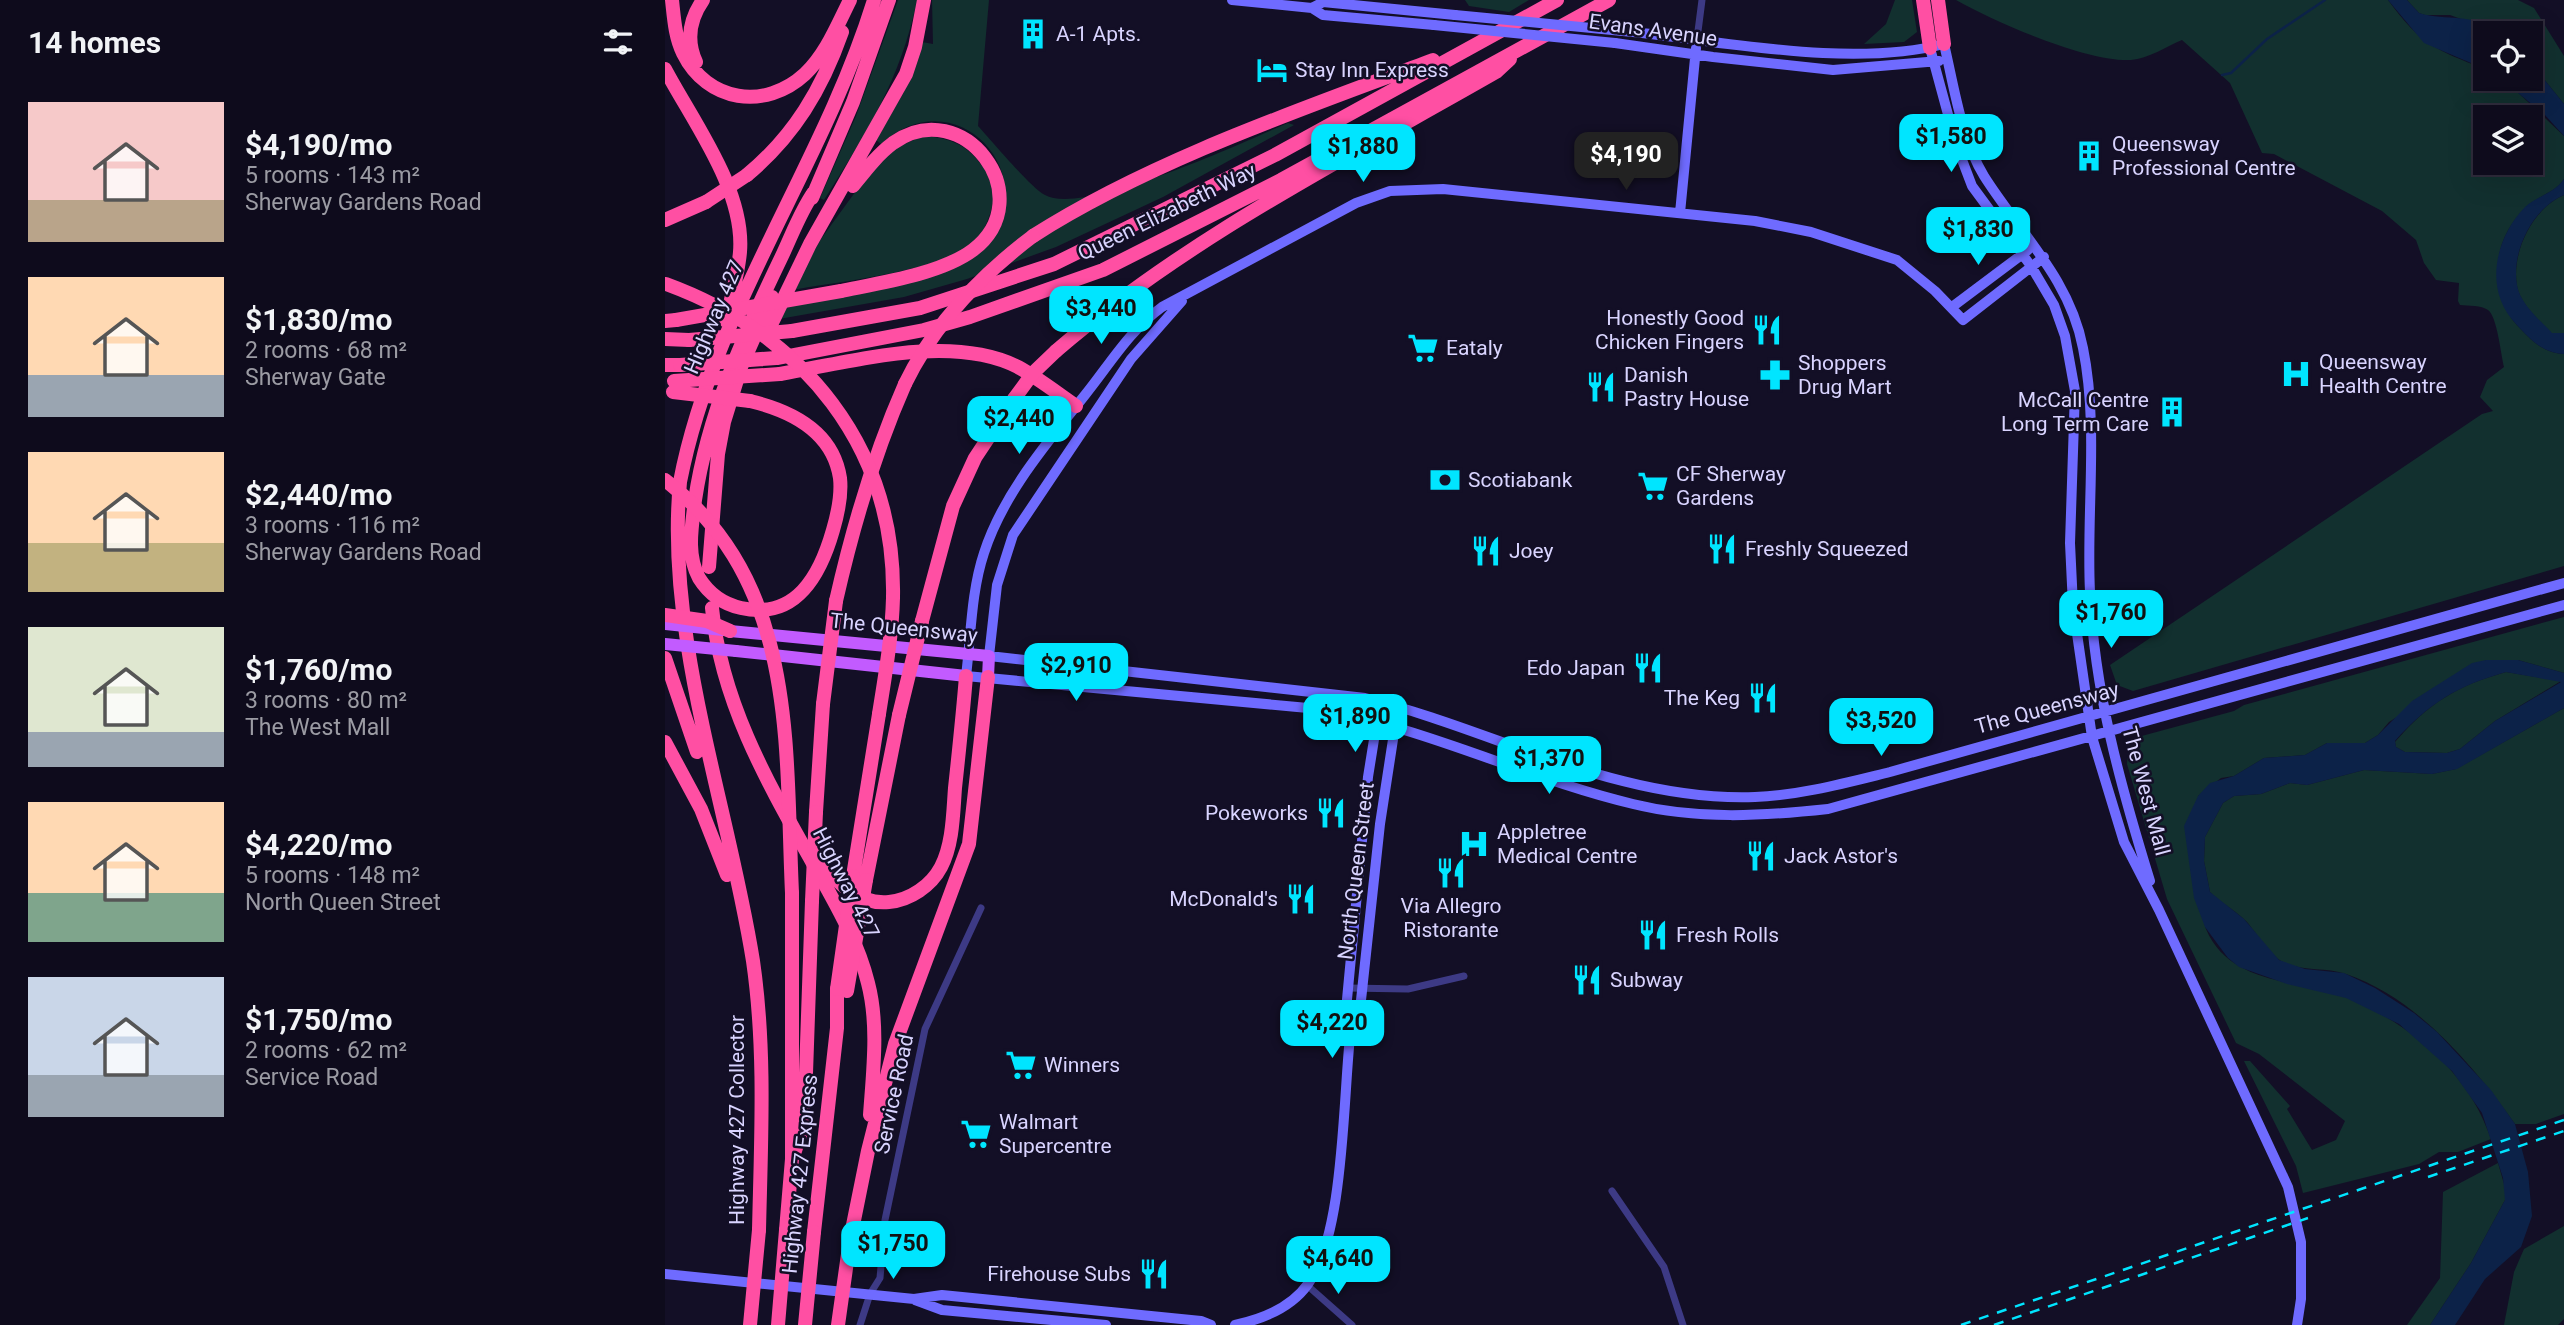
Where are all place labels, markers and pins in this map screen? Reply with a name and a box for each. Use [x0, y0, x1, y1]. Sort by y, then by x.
building icon: A-1 Apts. [1016, 17, 1050, 51]
place label: A-1 Apts. [1056, 22, 1141, 46]
hotel icon: Stay Inn Express [1255, 53, 1289, 87]
place label: Stay Inn Express [1295, 58, 1449, 82]
pin: $1,580 [1894, 114, 2008, 174]
pin: $1,880 [1306, 124, 1420, 184]
pin: $4,190 [1569, 132, 1683, 192]
place label: Queensway Professional Centre [2112, 132, 2296, 180]
building icon: Queensway Professional Centre [2072, 139, 2106, 173]
pin: $1,830 [1921, 208, 2035, 267]
pin: $3,440 [1044, 286, 1158, 346]
place label: Honestly Good Chicken Fingers [1595, 306, 1744, 354]
restaurant icon: Honestly Good Chicken Fingers [1750, 313, 1784, 347]
supermarket icon: Eataly [1406, 331, 1440, 365]
place label: Eataly [1446, 336, 1503, 360]
place label: Queensway Health Centre [2319, 350, 2447, 398]
place label: Shoppers Drug Mart [1798, 351, 1892, 399]
hospital icon: Queensway Health Centre [2279, 357, 2313, 391]
pharmacy icon: Shoppers Drug Mart [1758, 358, 1792, 392]
place label: Danish Pastry House [1624, 363, 1749, 411]
restaurant icon: Danish Pastry House [1584, 370, 1618, 404]
place label: McCall Centre Long Term Care [2001, 388, 2149, 436]
building icon: McCall Centre Long Term Care [2155, 395, 2189, 429]
pin: $2,440 [962, 396, 1076, 456]
place label: CF Sherway Gardens [1676, 462, 1786, 510]
bank icon: Scotiabank [1428, 463, 1462, 497]
place label: Scotiabank [1468, 468, 1573, 492]
supermarket icon: CF Sherway Gardens [1636, 469, 1670, 503]
restaurant icon: Freshly Squeezed [1705, 532, 1739, 566]
restaurant icon: Joey [1469, 534, 1503, 568]
place label: Freshly Squeezed [1745, 537, 1909, 561]
place label: Joey [1509, 539, 1554, 563]
pin: $1,760 [2054, 590, 2168, 650]
pin: $2,910 [1019, 644, 1133, 703]
restaurant icon: Edo Japan [1631, 651, 1665, 685]
place label: Edo Japan [1526, 656, 1625, 680]
restaurant icon: The Keg [1746, 681, 1780, 715]
place label: The Keg [1664, 686, 1740, 710]
pin: $1,890 [1298, 694, 1412, 754]
pin: $3,520 [1824, 698, 1938, 758]
pin: $1,370 [1492, 736, 1606, 796]
restaurant icon: Pokeworks [1314, 796, 1348, 830]
place label: Pokeworks [1205, 801, 1308, 825]
place label: Appletree Medical Centre [1497, 820, 1637, 868]
hospital icon: Appletree Medical Centre [1457, 827, 1491, 861]
restaurant icon: Jack Astor's [1744, 839, 1778, 873]
place label: Jack Astor's [1784, 844, 1898, 868]
restaurant icon: Via Allegro Ristorante [1434, 856, 1468, 890]
restaurant icon: McDonald's [1284, 882, 1318, 916]
place label: McDonald's [1169, 887, 1278, 911]
place label: Via Allegro Ristorante [1401, 894, 1501, 942]
restaurant icon: Fresh Rolls [1636, 918, 1670, 952]
place label: Fresh Rolls [1676, 923, 1779, 947]
restaurant icon: Subway [1570, 963, 1604, 997]
place label: Subway [1610, 968, 1683, 992]
pin: $4,220 [1275, 1000, 1389, 1060]
supermarket icon: Winners [1004, 1048, 1038, 1082]
place label: Winners [1044, 1053, 1120, 1077]
place label: Walmart Supercentre [999, 1110, 1112, 1158]
supermarket icon: Walmart Supercentre [959, 1117, 993, 1151]
pin: $1,750 [836, 1222, 950, 1281]
pin: $4,640 [1281, 1236, 1395, 1296]
restaurant icon: Firehouse Subs [1137, 1257, 1171, 1291]
place label: Firehouse Subs [987, 1262, 1131, 1286]

